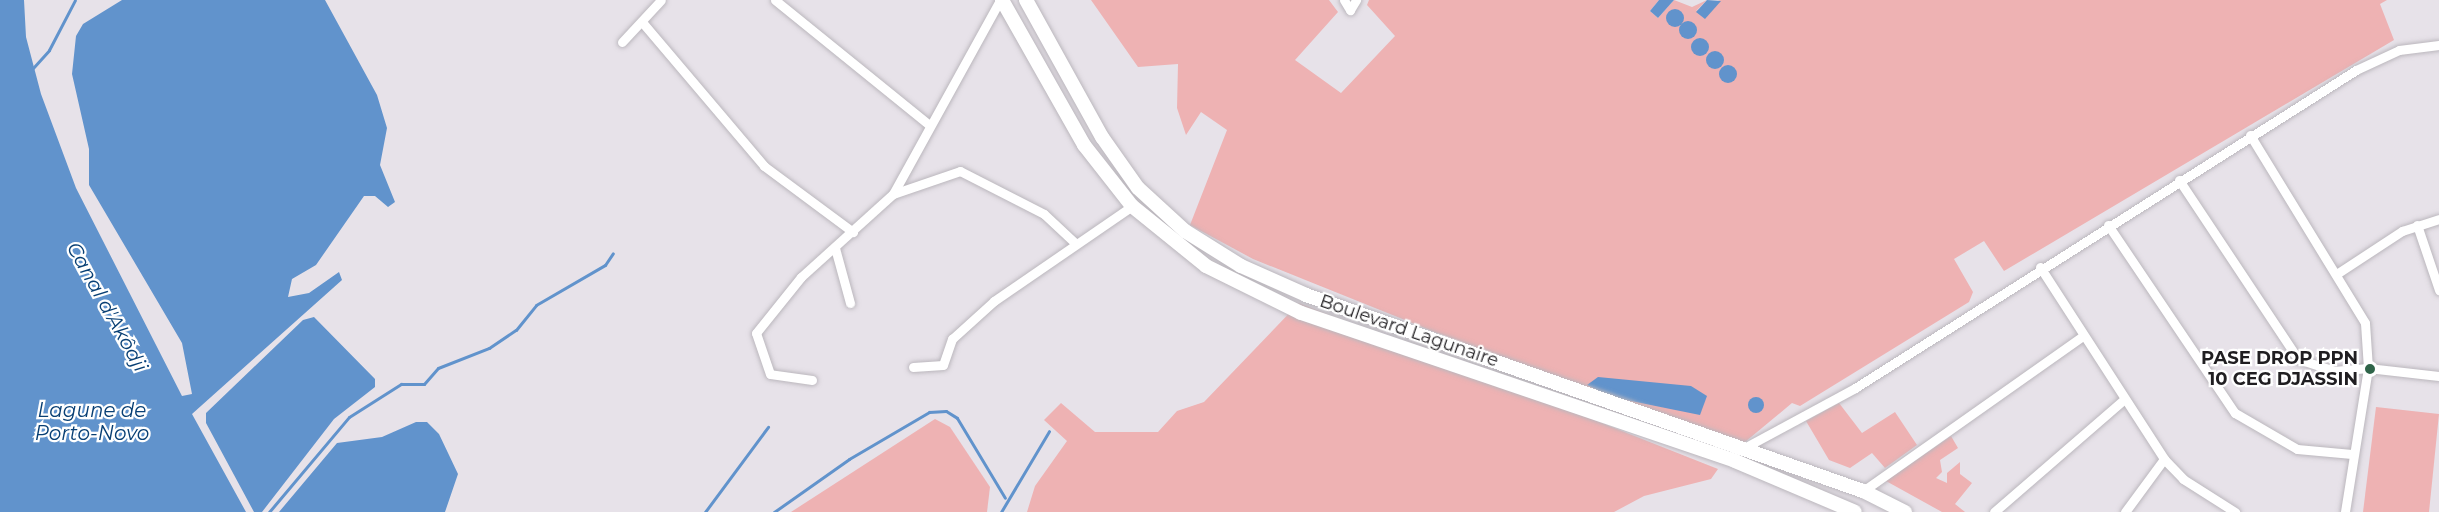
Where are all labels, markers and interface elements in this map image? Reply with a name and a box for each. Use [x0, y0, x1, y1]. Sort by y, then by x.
water label: Canal d'Akôdji [61, 238, 153, 376]
street label: Boulevard Lagunaire [1317, 290, 1501, 372]
place label: PASE DROP PPN 10 CEG DJASSIN [2201, 348, 2358, 391]
marker: PASE DROP PPN 10 CEG DJASSIN [2363, 362, 2377, 376]
water label: Lagune de Porto-Novo [35, 398, 149, 445]

